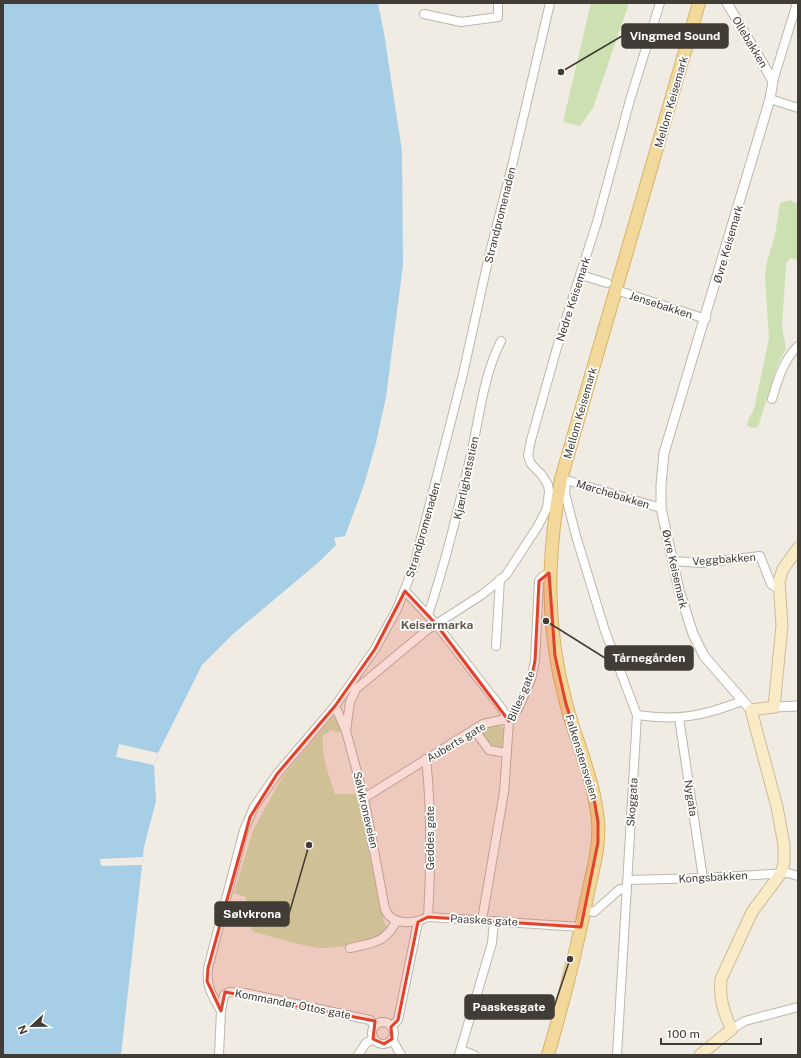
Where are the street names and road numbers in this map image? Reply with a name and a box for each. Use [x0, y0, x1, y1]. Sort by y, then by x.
street label: Ollebakken [730, 14, 770, 70]
street label: Mellom Keisemark [652, 55, 690, 149]
street label: Strandpromenaden [482, 166, 518, 264]
street label: Øvre Keisemark [711, 203, 745, 285]
street label: Nedre Keisemark [554, 255, 592, 343]
street label: Jensebakken [628, 289, 694, 321]
street label: Mellom Keisemark [561, 366, 599, 460]
street label: Kjærlighetsstien [451, 435, 481, 521]
street label: Mørchebakken [575, 477, 651, 511]
street label: Strandpromenaden [404, 481, 442, 579]
street label: Øvre Keisemark [660, 528, 690, 610]
street label: Veggbakken [692, 551, 756, 567]
street label: Billes gate [505, 669, 537, 723]
street label: Falkenstensveien [563, 713, 601, 801]
street label: Auberts gate [424, 720, 488, 764]
street label: Sølvkroneveien [351, 770, 381, 850]
street label: Skoggata [624, 777, 640, 827]
street label: Nygata [682, 779, 700, 817]
street label: Geddes gate [424, 806, 436, 870]
street label: Kongsbakken [678, 869, 748, 885]
street label: Paaskes gate [450, 912, 518, 928]
street label: Kommandør Ottos gate [234, 987, 352, 1021]

